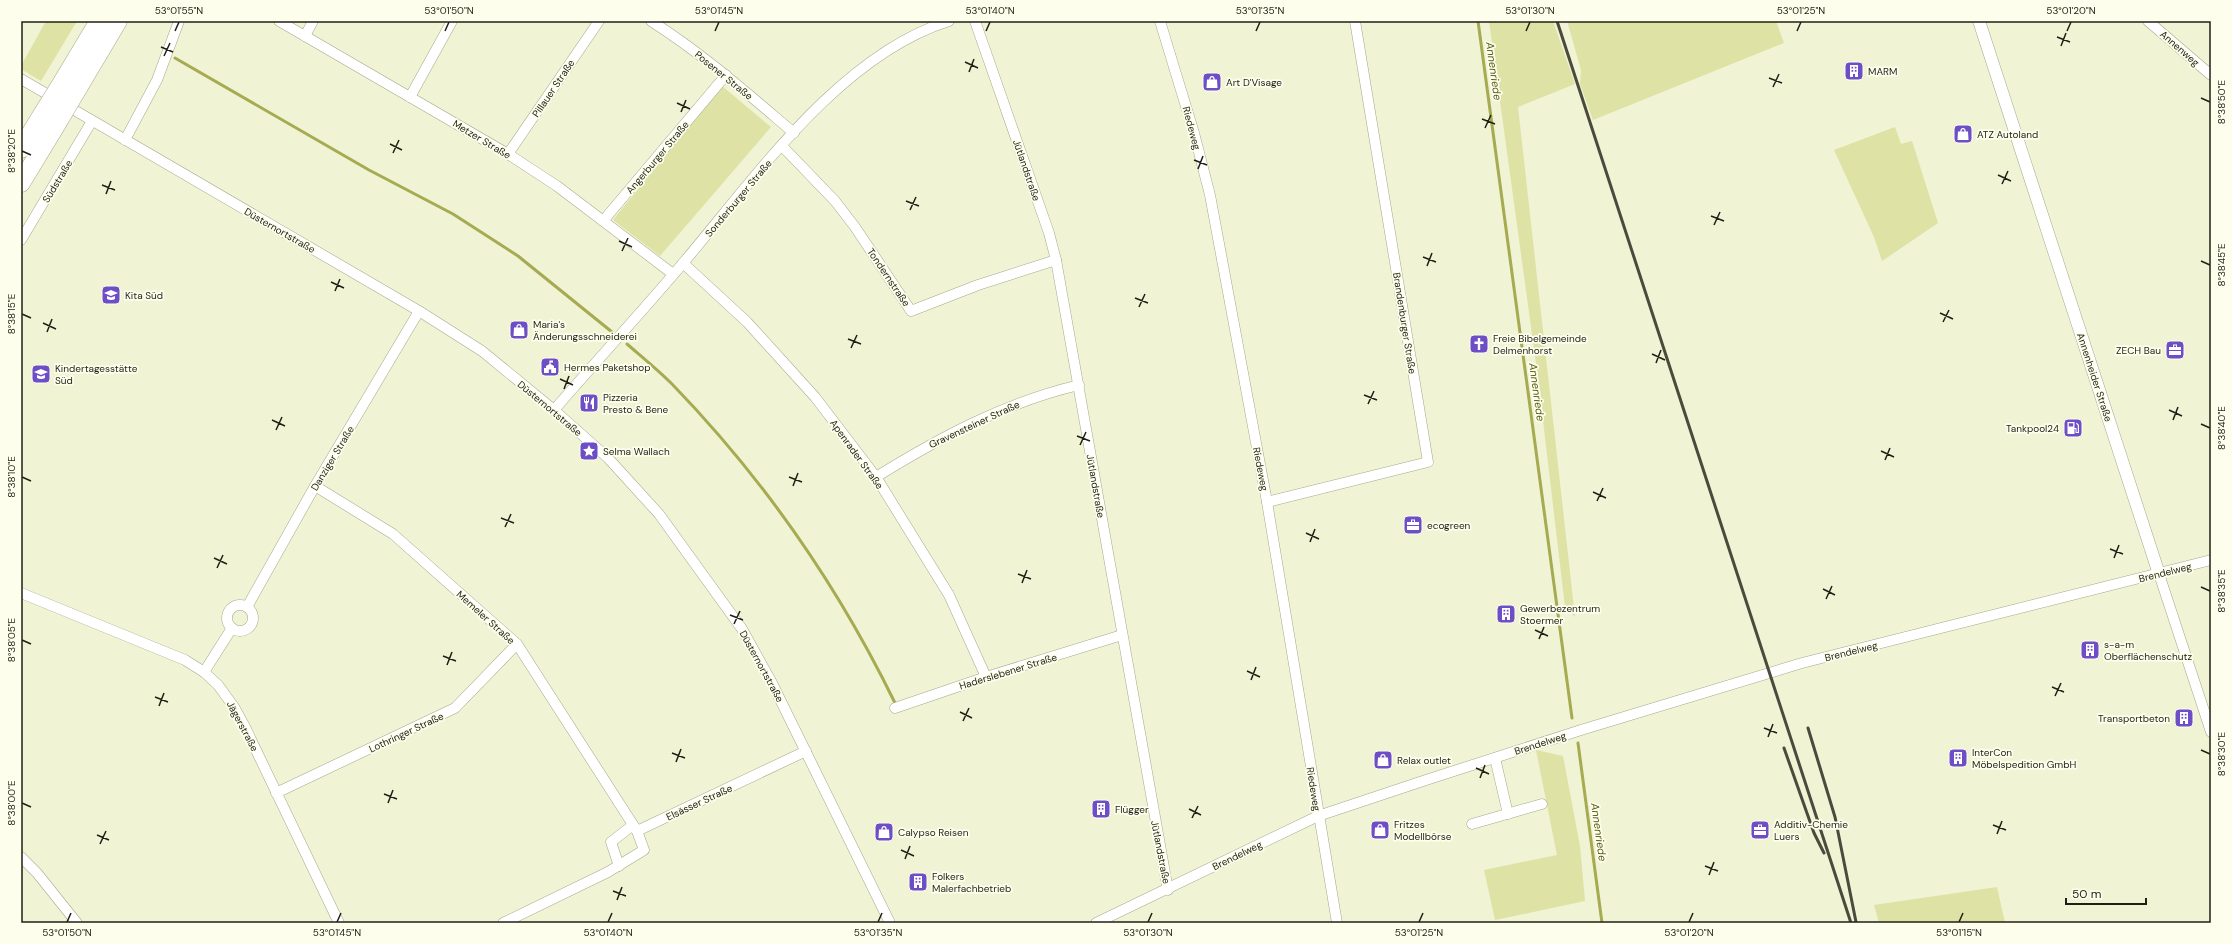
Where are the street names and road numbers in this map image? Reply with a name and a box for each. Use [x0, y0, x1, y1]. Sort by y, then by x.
street label: Annenweg [2157, 28, 2202, 69]
street label: Posener Straße [692, 48, 756, 103]
street label: Pillauer Straße [529, 57, 578, 120]
street label: Riedeweg [1179, 105, 1204, 152]
street label: Metzer Straße [450, 117, 513, 162]
street label: Angerburger Straße [623, 118, 692, 196]
street label: Jütlandstraße [1010, 138, 1043, 203]
street label: Südstraße [40, 157, 75, 205]
street label: Sonderburger Straße [702, 157, 775, 240]
street label: Düsternortstraße [242, 205, 318, 256]
street label: Tondernstraße [864, 246, 913, 309]
street label: Brandenburger Straße [1390, 271, 1419, 375]
street label: Annenheider Straße [2074, 331, 2115, 424]
street label: Düsternortstraße [515, 378, 585, 439]
street label: Gravensteiner Straße [927, 398, 1022, 451]
street label: Apenrader Straße [827, 417, 886, 492]
street label: Danziger Straße [308, 423, 357, 493]
street label: Riedeweg [1250, 446, 1271, 493]
street label: Jütlandstraße [1084, 453, 1108, 519]
street label: Brendelweg [2137, 560, 2193, 585]
street label: Memeler Straße [454, 588, 518, 647]
street label: Düsternortstraße [737, 628, 787, 705]
street label: Brendelweg [1823, 639, 1879, 664]
street label: Haderslebener Straße [958, 650, 1059, 693]
street label: Jägerstraße [224, 699, 261, 754]
street label: Lothringer Straße [367, 709, 446, 755]
street label: Brendelweg [1513, 729, 1568, 758]
street label: Riedeweg [1304, 766, 1323, 812]
street label: Elsässer Straße [664, 781, 735, 823]
street label: Jütlandstraße [1148, 819, 1173, 885]
street label: Brendelweg [1210, 838, 1265, 873]

